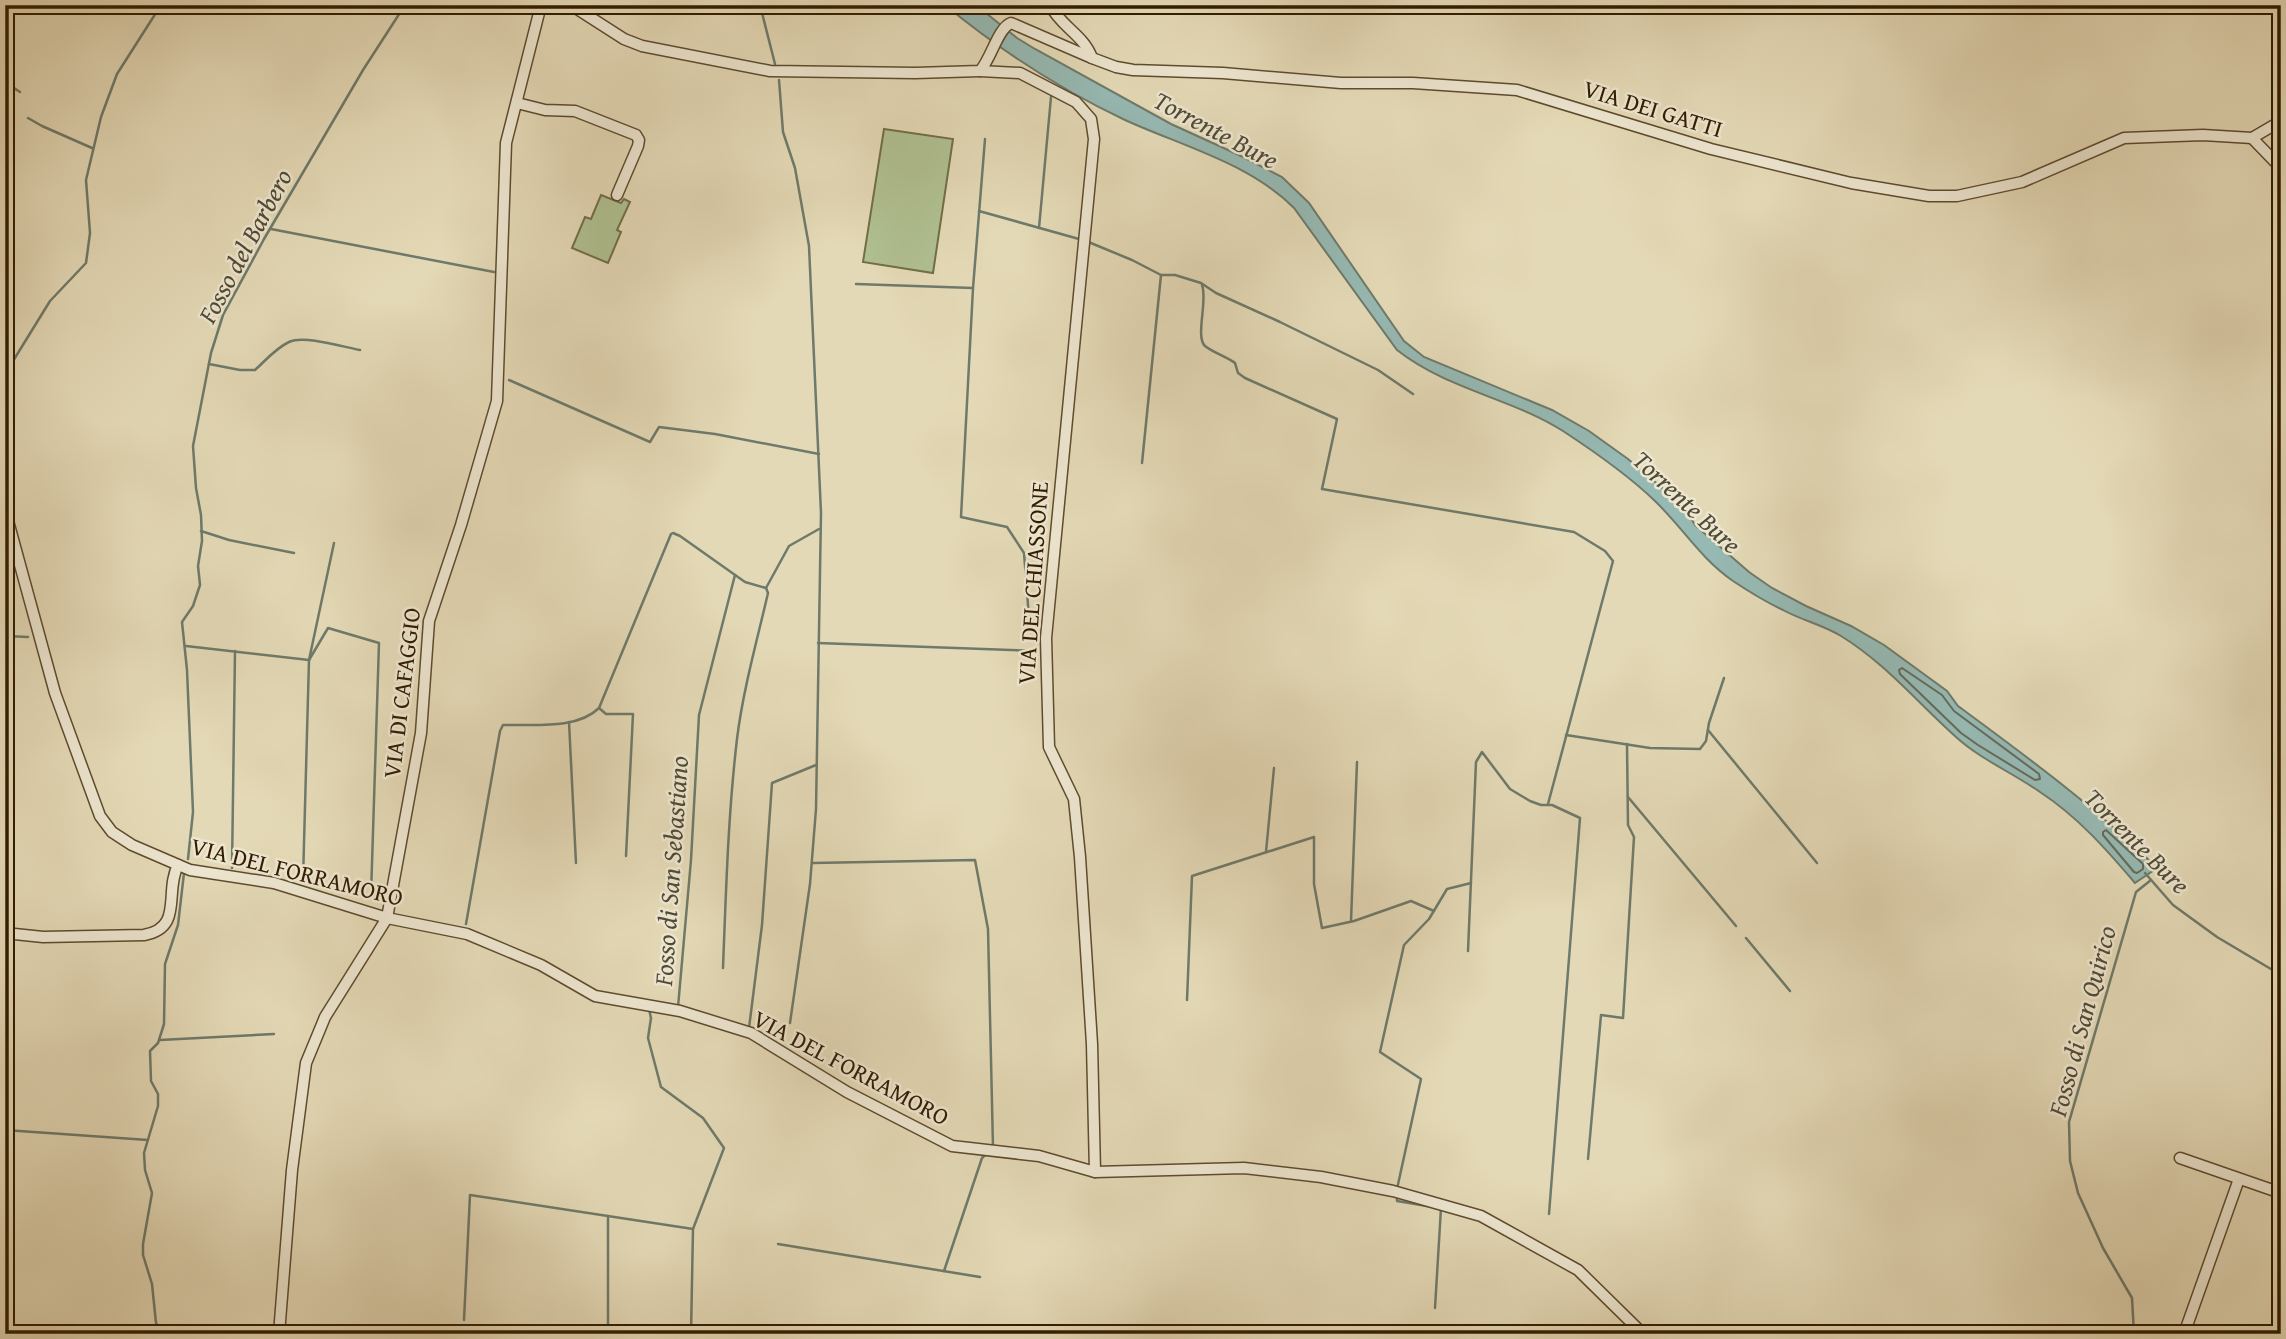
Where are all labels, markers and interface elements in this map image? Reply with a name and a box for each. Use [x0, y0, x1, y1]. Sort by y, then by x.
street label: VIA DEI GATTI [1579, 71, 1727, 146]
water label: Torrente Bure [1147, 80, 1286, 179]
water label: Fosso del Barbero [187, 162, 302, 331]
water label: Torrente Bure [1624, 441, 1750, 562]
street label: VIA DEL CHIASSONE [1008, 480, 1057, 686]
street label: VIA DI CAFAGGIO [374, 606, 429, 780]
water label: Fosso di San Sebastiano [643, 755, 698, 988]
water label: Torrente Bure [2075, 779, 2199, 903]
street label: VIA DEL FORRAMORO [187, 828, 407, 915]
water label: Fosso di San Quirico [2037, 921, 2126, 1121]
street label: VIA DEL FORRAMORO [747, 1001, 956, 1134]

